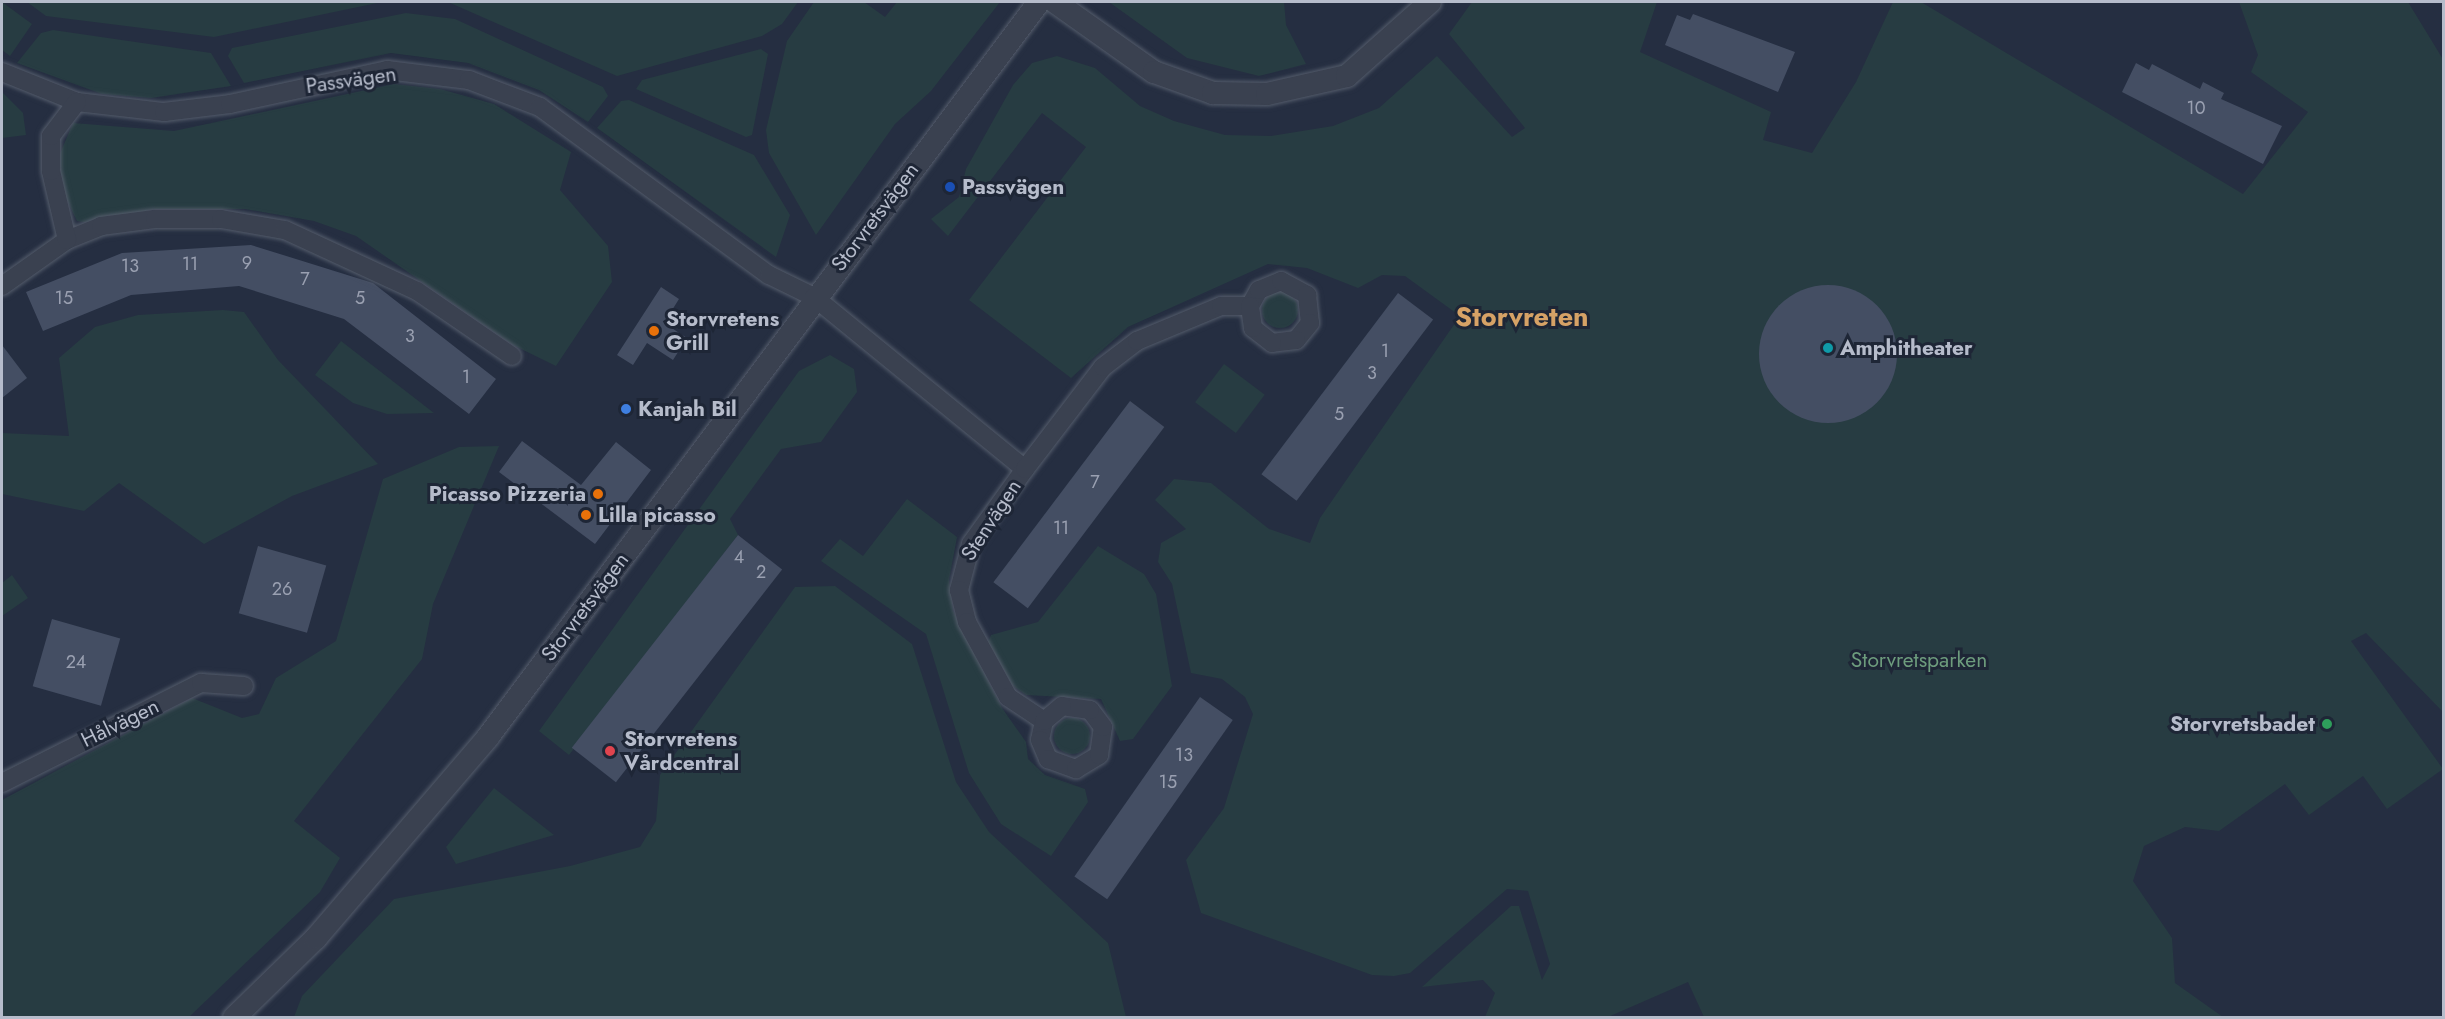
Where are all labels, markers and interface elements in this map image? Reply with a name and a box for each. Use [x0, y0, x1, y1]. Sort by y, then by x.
street label: Passvägen [304, 61, 398, 99]
house number: 10 [2187, 97, 2205, 119]
street label: Storvretsvägen [826, 158, 924, 276]
place label: Passvägen [962, 174, 1064, 200]
marker: Passvägen [943, 180, 957, 194]
house number: 9 [242, 252, 252, 274]
house number: 11 [182, 253, 198, 275]
house number: 13 [121, 255, 139, 277]
house number: 7 [300, 268, 310, 290]
house number: 15 [55, 287, 73, 309]
house number: 5 [355, 287, 365, 309]
district label: Storvreten [1455, 301, 1589, 333]
place label: Storvretens Grill [666, 306, 779, 356]
marker: Storvretens Grill [647, 324, 661, 338]
house number: 3 [405, 325, 415, 347]
place label: Amphitheater [1840, 335, 1973, 361]
house number: 1 [1381, 340, 1389, 362]
marker: Amphitheater [1821, 341, 1835, 355]
house number: 3 [1367, 362, 1377, 384]
house number: 1 [462, 366, 470, 388]
place label: Kanjah Bil [638, 396, 737, 422]
marker: Kanjah Bil [619, 402, 633, 416]
house number: 5 [1334, 403, 1344, 425]
house number: 7 [1090, 471, 1100, 493]
street label: Stenvägen [956, 475, 1026, 565]
place label: Picasso Pizzeria [429, 481, 586, 507]
marker: Picasso Pizzeria [591, 487, 605, 501]
place label: Lilla picasso [598, 502, 716, 528]
marker: Lilla picasso [579, 508, 593, 522]
house number: 11 [1053, 517, 1069, 539]
house number: 4 [734, 546, 744, 568]
street label: Storvretsvägen [536, 548, 634, 666]
house number: 2 [756, 561, 766, 583]
house number: 26 [272, 578, 292, 600]
park label: Storvretsparken [1851, 647, 1987, 673]
house number: 24 [66, 651, 86, 673]
street label: Hålvägen [77, 693, 163, 753]
place label: Storvretsbadet [2170, 711, 2315, 737]
marker: Storvretsbadet [2320, 717, 2334, 731]
place label: Storvretens Vårdcentral [624, 726, 739, 776]
marker: Storvretens Vårdcentral [601, 742, 619, 760]
house number: 13 [1175, 744, 1193, 766]
house number: 15 [1159, 771, 1177, 793]

